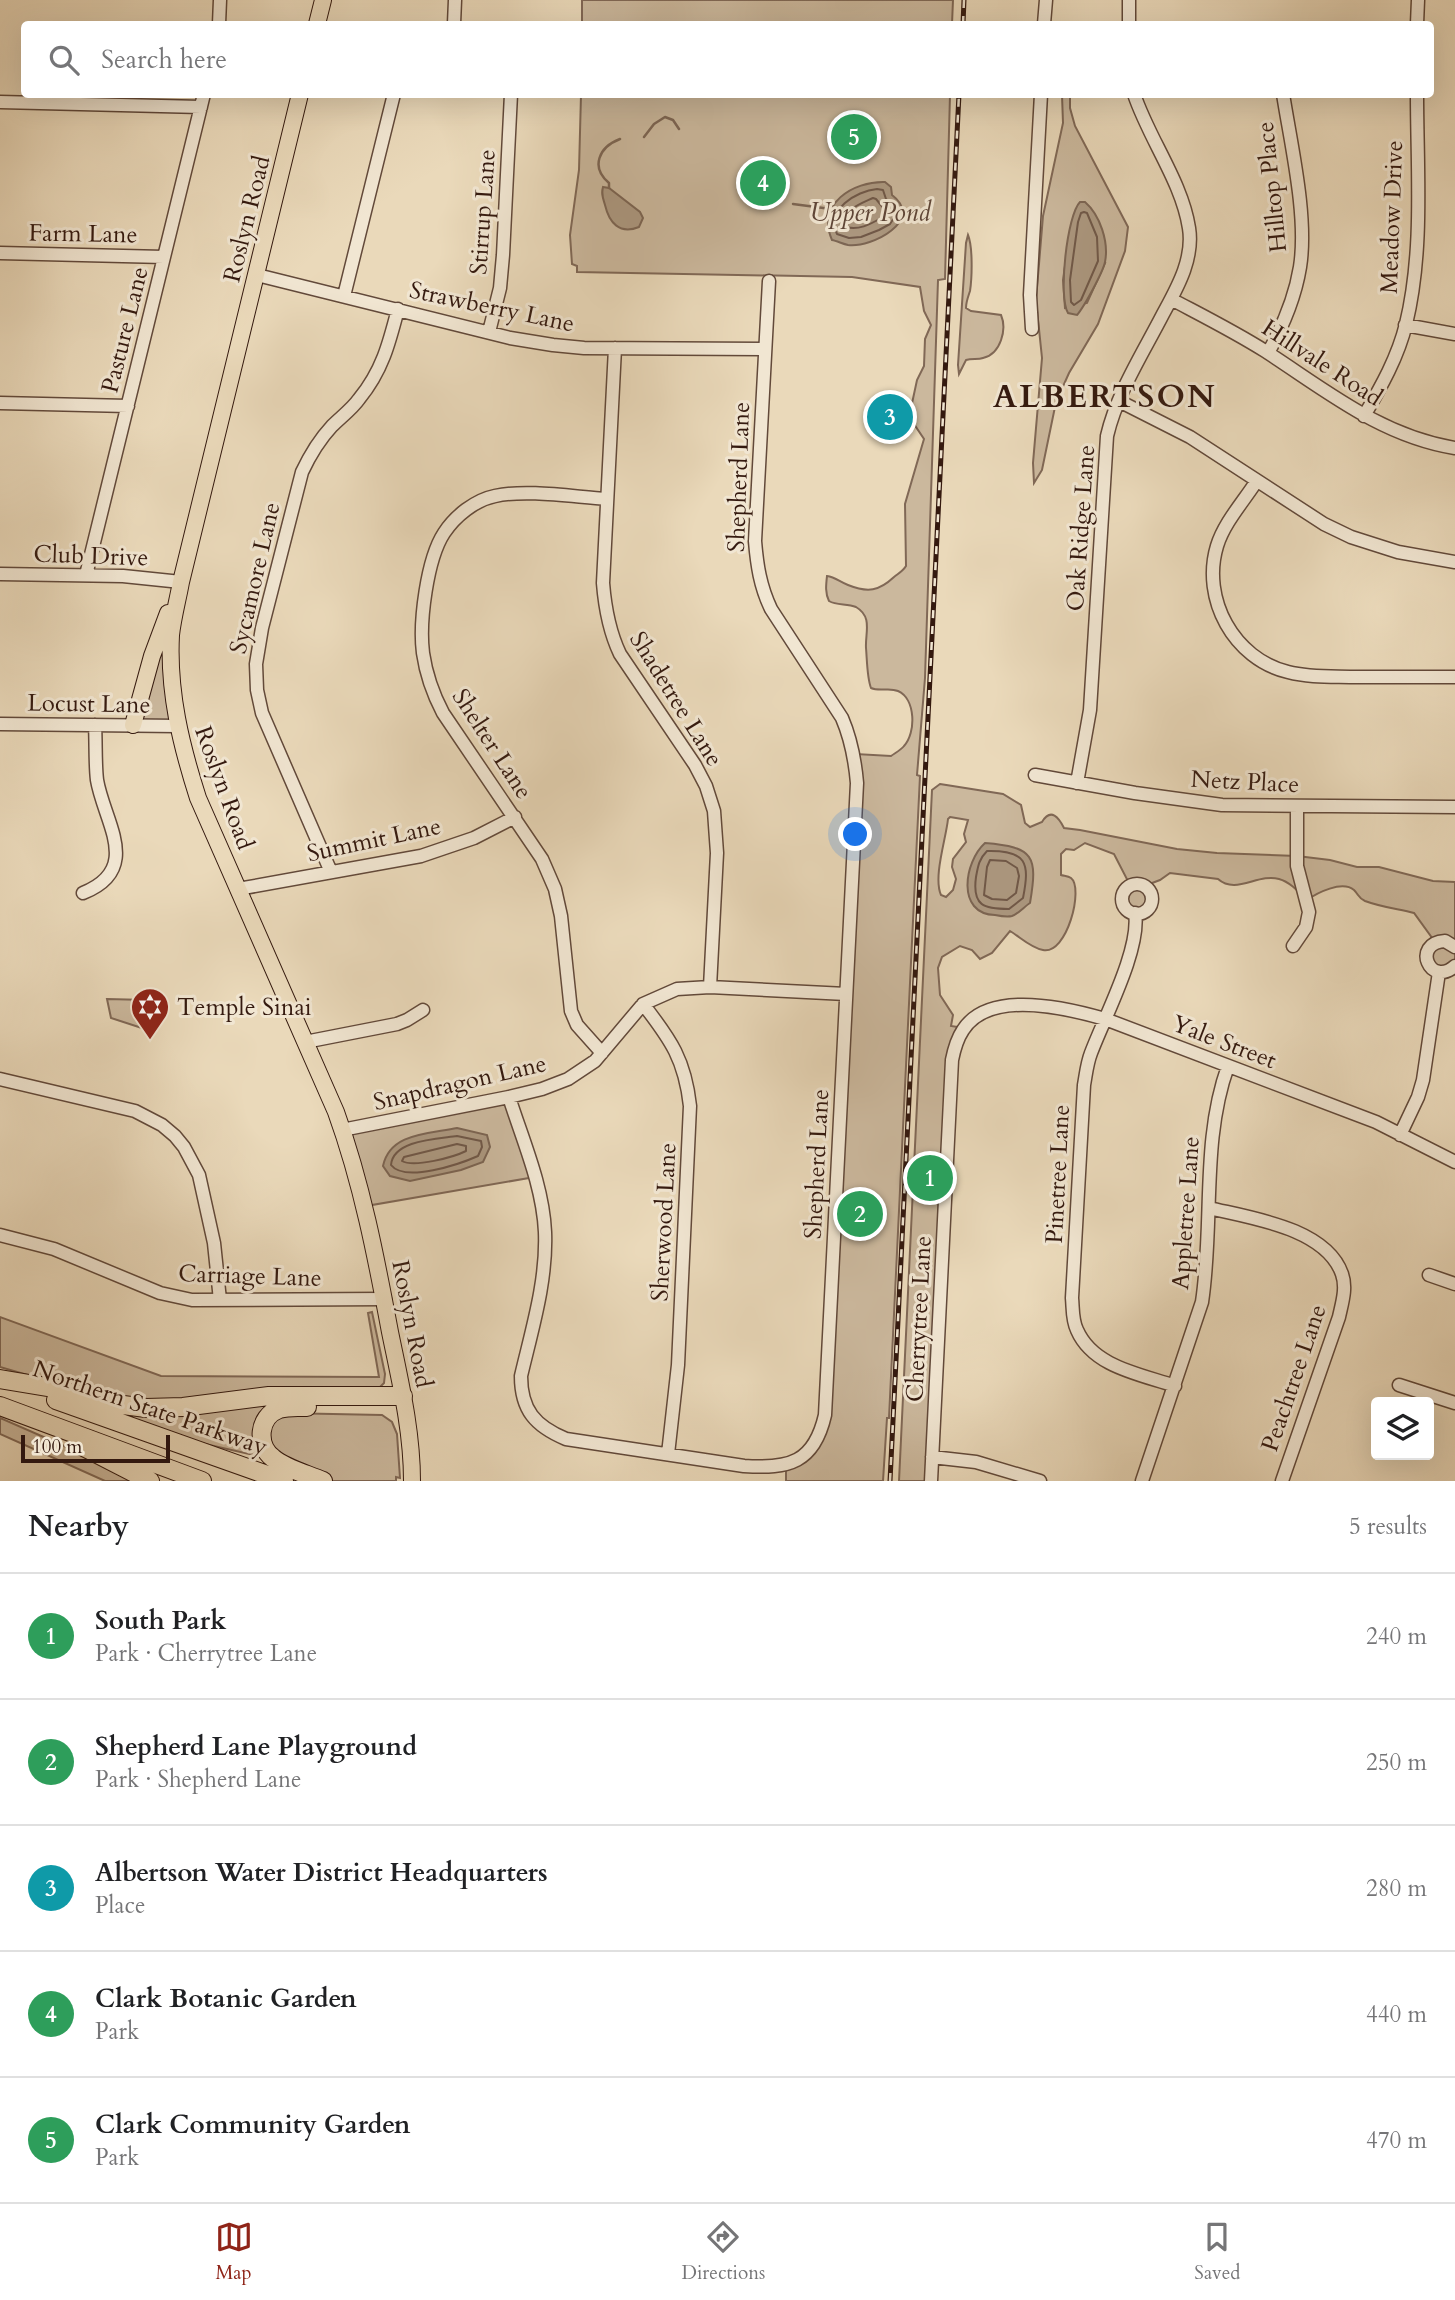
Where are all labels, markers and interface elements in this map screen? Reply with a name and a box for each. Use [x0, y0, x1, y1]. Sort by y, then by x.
search box [21, 21, 1434, 98]
icon: search [45, 41, 83, 79]
text: Search here [101, 42, 227, 77]
pin: 5 [831, 111, 877, 163]
street label: Hilltop Place [1249, 120, 1295, 254]
street label: Meadow Drive [1373, 140, 1411, 294]
street label: Stirrup Lane [462, 148, 504, 276]
street label: Roslyn Road [215, 152, 279, 286]
pin: 4 [740, 157, 786, 209]
water label: Upper Pond [809, 195, 932, 230]
street label: Farm Lane [28, 217, 138, 251]
street label: Pasture Lane [93, 263, 157, 397]
street label: Strawberry Lane [406, 273, 578, 341]
street label: Hillvale Road [1255, 312, 1389, 414]
district label: ALBERTSON [993, 375, 1217, 419]
pin: 3 [867, 391, 913, 443]
street label: Shepherd Lane [720, 401, 758, 553]
street label: Oak Ridge Lane [1059, 444, 1103, 612]
street label: Sycamore Lane [222, 499, 288, 657]
street label: Club Drive [33, 538, 149, 574]
street label: Shadetree Lane [621, 625, 731, 773]
street label: Shelter Lane [444, 682, 540, 806]
street label: Locust Lane [27, 686, 151, 722]
street label: Roslyn Road [186, 722, 262, 855]
street label: Netz Place [1190, 763, 1300, 801]
street label: Summit Lane [304, 810, 444, 870]
your location [838, 817, 872, 851]
synagogue icon: Temple Sinai [129, 986, 171, 1041]
place label: Temple Sinai [177, 991, 312, 1024]
street label: Yale Street [1167, 1007, 1281, 1077]
street label: Snapdragon Lane [370, 1047, 550, 1119]
street label: Shepherd Lane [797, 1088, 837, 1240]
street label: Pinetree Lane [1038, 1103, 1078, 1245]
street label: Appletree Lane [1164, 1135, 1208, 1291]
street label: Sherwood Lane [643, 1142, 685, 1302]
pin: 1 [907, 1152, 953, 1204]
pin: 2 [837, 1188, 883, 1240]
street label: Cherrytree Lane [898, 1235, 940, 1403]
street label: Carriage Lane [178, 1257, 322, 1295]
street label: Roslyn Road [383, 1257, 441, 1391]
street label: Peachtree Lane [1253, 1300, 1335, 1456]
street label: Northern State Parkway [28, 1352, 272, 1464]
map controls [1371, 1397, 1434, 1460]
button: layers [1371, 1397, 1434, 1460]
scale bar [21, 1432, 170, 1464]
text: 100 m [32, 1434, 82, 1460]
text: Nearby [28, 1506, 129, 1547]
text: 5 results [1349, 1511, 1427, 1542]
text: South Park [95, 1603, 226, 1638]
text: 1 [45, 1621, 57, 1652]
text: 240 m [1366, 1621, 1427, 1652]
text: Park · Cherrytree Lane [95, 1638, 317, 1669]
text: Shepherd Lane Playground [95, 1729, 417, 1764]
text: 2 [45, 1747, 57, 1778]
text: 250 m [1366, 1747, 1427, 1778]
text: Park · Shepherd Lane [95, 1764, 302, 1795]
text: Albertson Water District Headquarters [95, 1855, 548, 1890]
text: 3 [45, 1873, 57, 1904]
text: 280 m [1366, 1873, 1427, 1904]
text: Place [95, 1890, 145, 1921]
text: Clark Botanic Garden [95, 1981, 357, 2016]
text: 4 [45, 1999, 57, 2030]
text: 440 m [1366, 1999, 1427, 2030]
text: Park [95, 2016, 139, 2047]
text: Clark Community Garden [95, 2107, 410, 2142]
text: 5 [45, 2125, 57, 2156]
text: 470 m [1366, 2125, 1427, 2156]
text: Park [95, 2142, 139, 2173]
tab: Map [215, 2218, 253, 2286]
tab: Directions [682, 2218, 765, 2286]
tab: Saved [1194, 2218, 1240, 2286]

